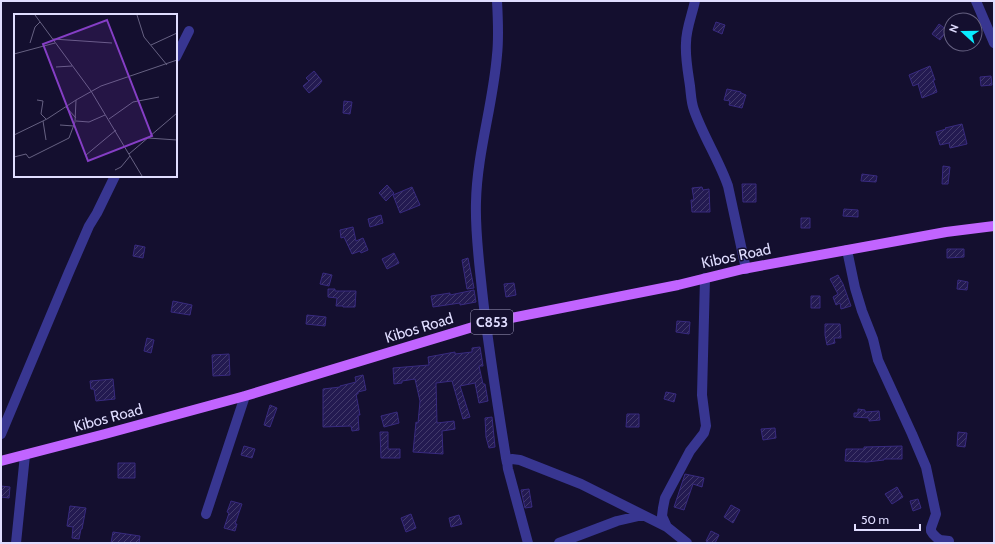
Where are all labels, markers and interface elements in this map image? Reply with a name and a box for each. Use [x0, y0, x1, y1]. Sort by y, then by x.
north arrow [943, 12, 983, 52]
inset map [14, 14, 177, 177]
text: N [946, 22, 962, 35]
street label: Kibos Road [700, 240, 772, 272]
street label: Kibos Road [383, 309, 455, 347]
road number: C853 [471, 310, 513, 334]
street label: Kibos Road [72, 400, 144, 436]
scale bar [855, 506, 920, 532]
text: 50 m [861, 512, 889, 527]

